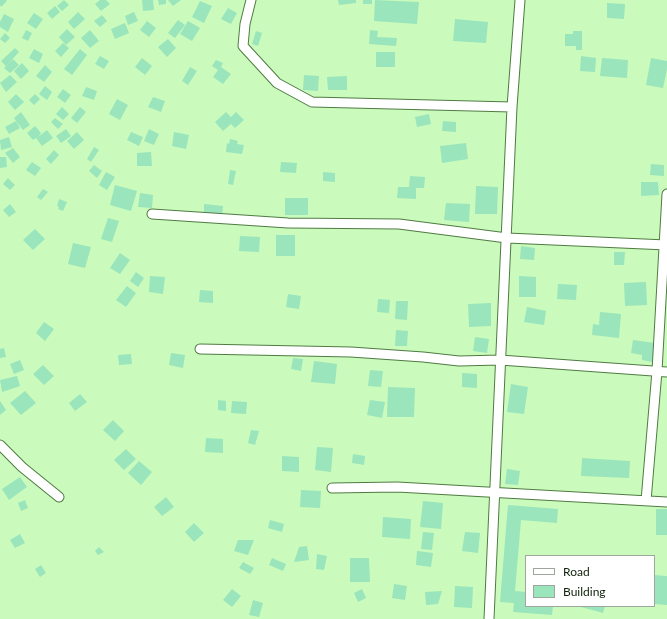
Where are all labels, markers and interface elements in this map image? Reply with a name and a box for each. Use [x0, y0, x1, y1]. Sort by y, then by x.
legend [525, 555, 655, 607]
text: Road [563, 564, 590, 579]
text: Building [563, 584, 606, 599]

